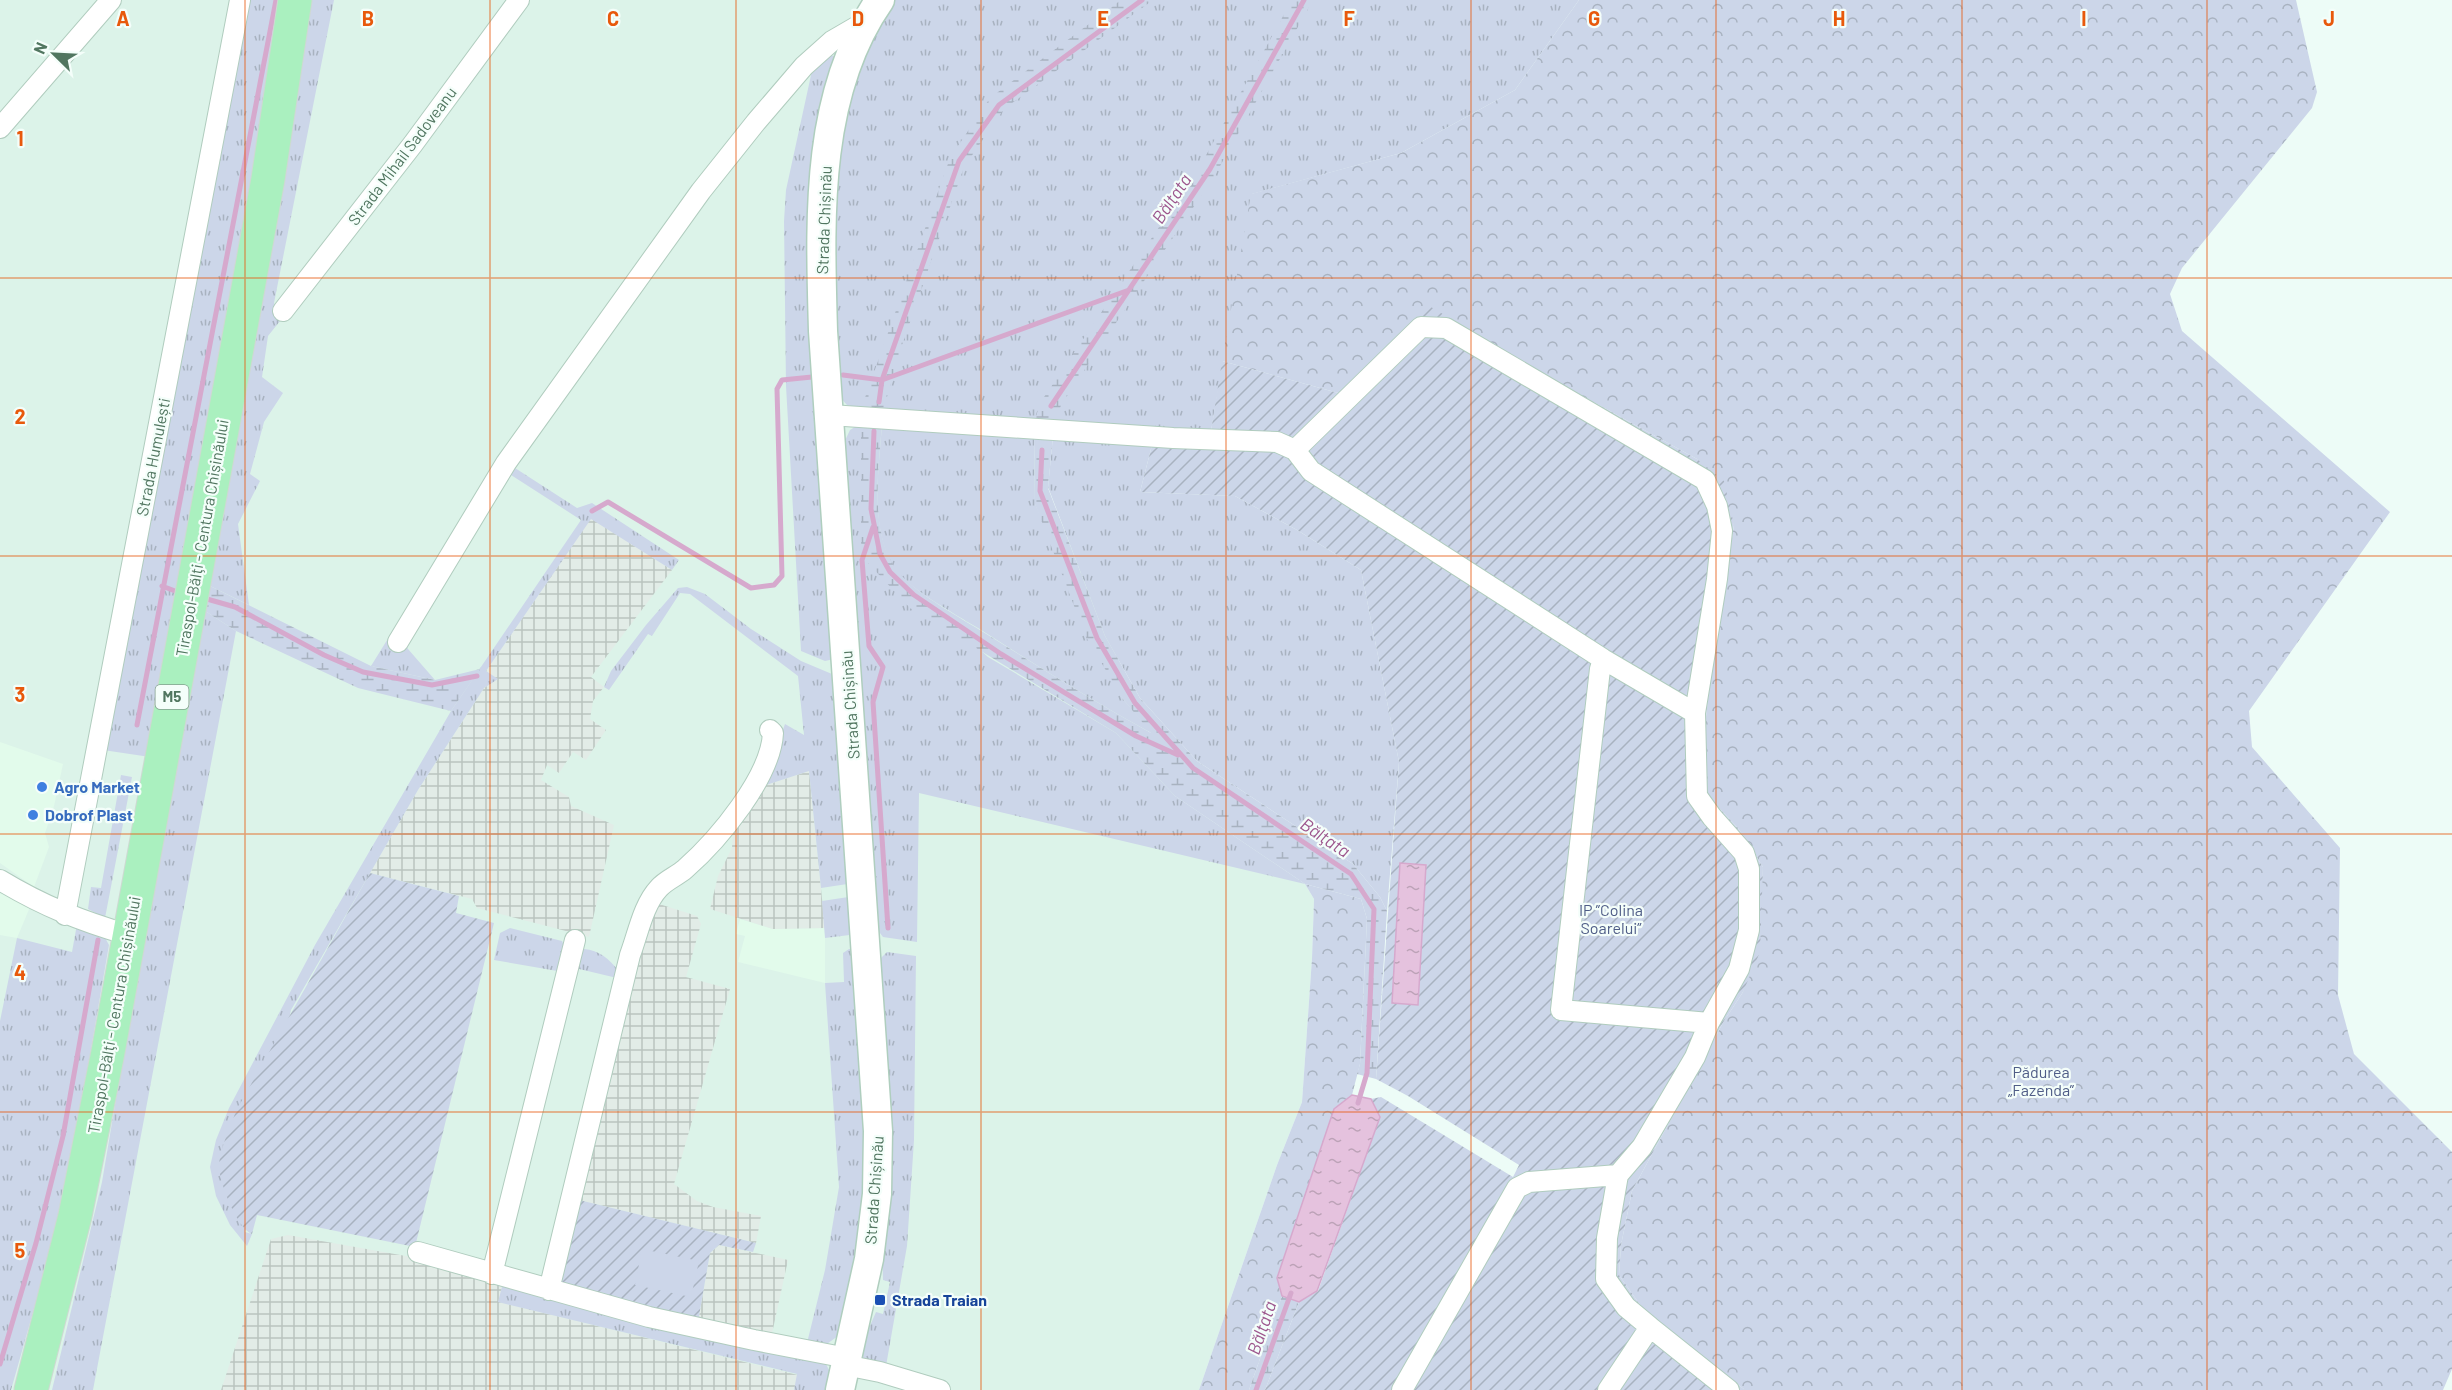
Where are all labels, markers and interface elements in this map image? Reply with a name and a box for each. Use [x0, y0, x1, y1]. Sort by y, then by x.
text: A [116, 6, 130, 30]
text: B [362, 6, 374, 30]
text: C [607, 6, 619, 30]
text: D [852, 6, 864, 30]
text: E [1097, 6, 1109, 30]
text: F [1343, 6, 1355, 30]
text: G [1588, 6, 1600, 30]
text: H [1833, 6, 1845, 30]
text: I [2081, 6, 2087, 30]
text: J [2323, 6, 2335, 30]
north arrow [24, 24, 84, 84]
text: N [29, 39, 51, 56]
street label: Strada Mihail Sadoveanu [343, 83, 460, 229]
text: 1 [16, 126, 24, 150]
street label: Strada Chișinău [812, 165, 835, 275]
water label: Bălţata [1147, 169, 1196, 228]
street label: Strada Humulești [132, 396, 173, 518]
text: 2 [14, 404, 26, 428]
street label: Tiraspol-Bălţi - Centura Chișinăului [171, 418, 232, 658]
street label: Strada Chișinău [836, 650, 863, 760]
text: 3 [15, 682, 25, 706]
road number: M5 [156, 685, 188, 709]
place label: Agro Market [54, 777, 140, 796]
marker: Agro Market [35, 780, 49, 794]
place label: Dobrof Plast [45, 805, 133, 824]
marker: Dobrof Plast [26, 808, 40, 822]
water label: Bălţata [1296, 813, 1355, 862]
street label: Tiraspol-Bălţi - Centura Chișinăului [83, 895, 144, 1135]
park label: IP ”Colina Soarelui” [1579, 900, 1643, 937]
text: 4 [14, 960, 26, 984]
park label: Pădurea „Fazenda” [2008, 1062, 2075, 1099]
street label: Strada Chișinău [860, 1135, 887, 1245]
text: 5 [15, 1238, 26, 1262]
place label: Strada Traian [892, 1290, 987, 1309]
marker: Strada Traian [873, 1293, 887, 1307]
water label: Bălţata [1242, 1298, 1280, 1357]

